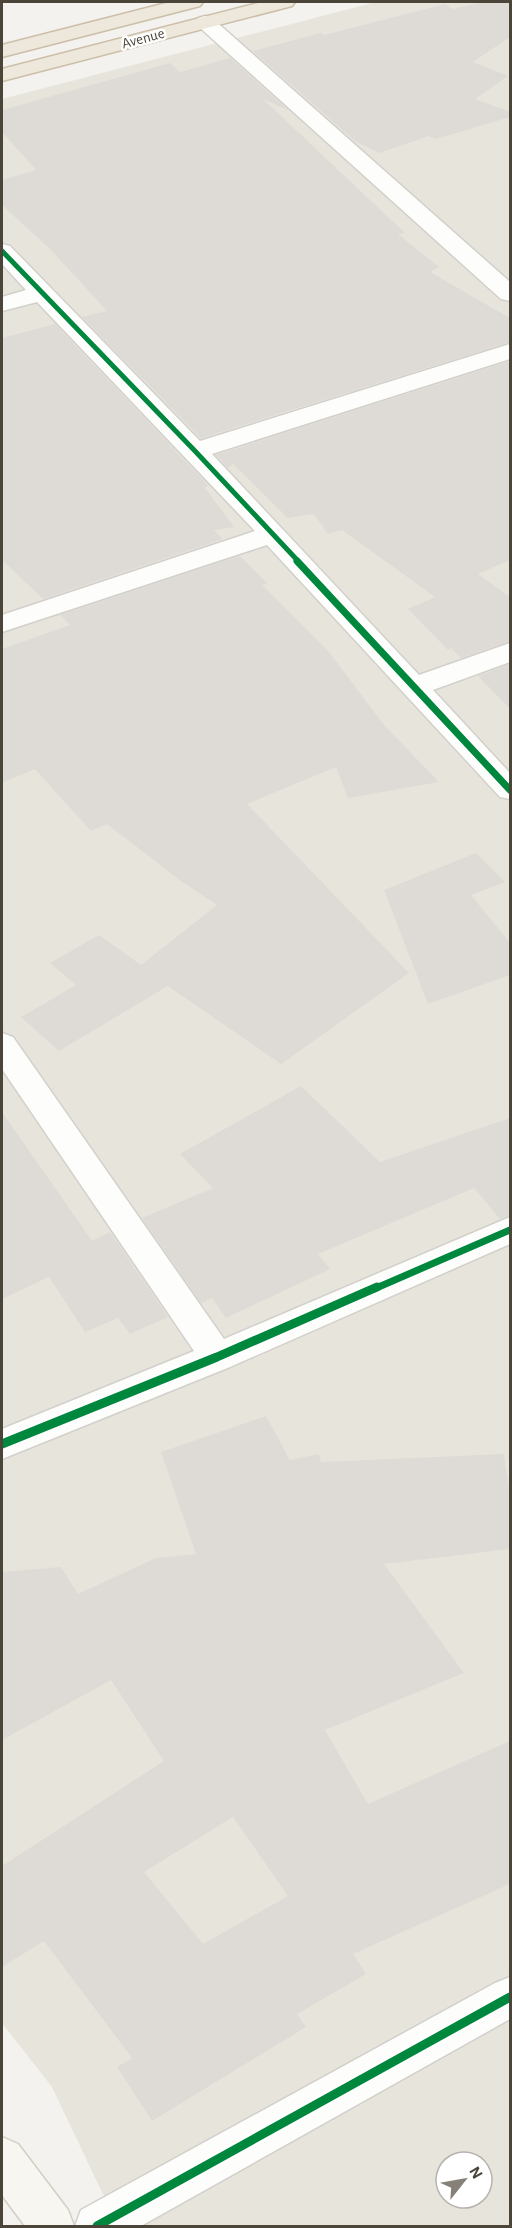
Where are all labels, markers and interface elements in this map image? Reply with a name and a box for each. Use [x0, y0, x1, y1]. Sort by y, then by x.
street label: Avenue [120, 26, 166, 51]
north arrow [434, 2150, 494, 2210]
text: N [466, 2164, 486, 2182]

